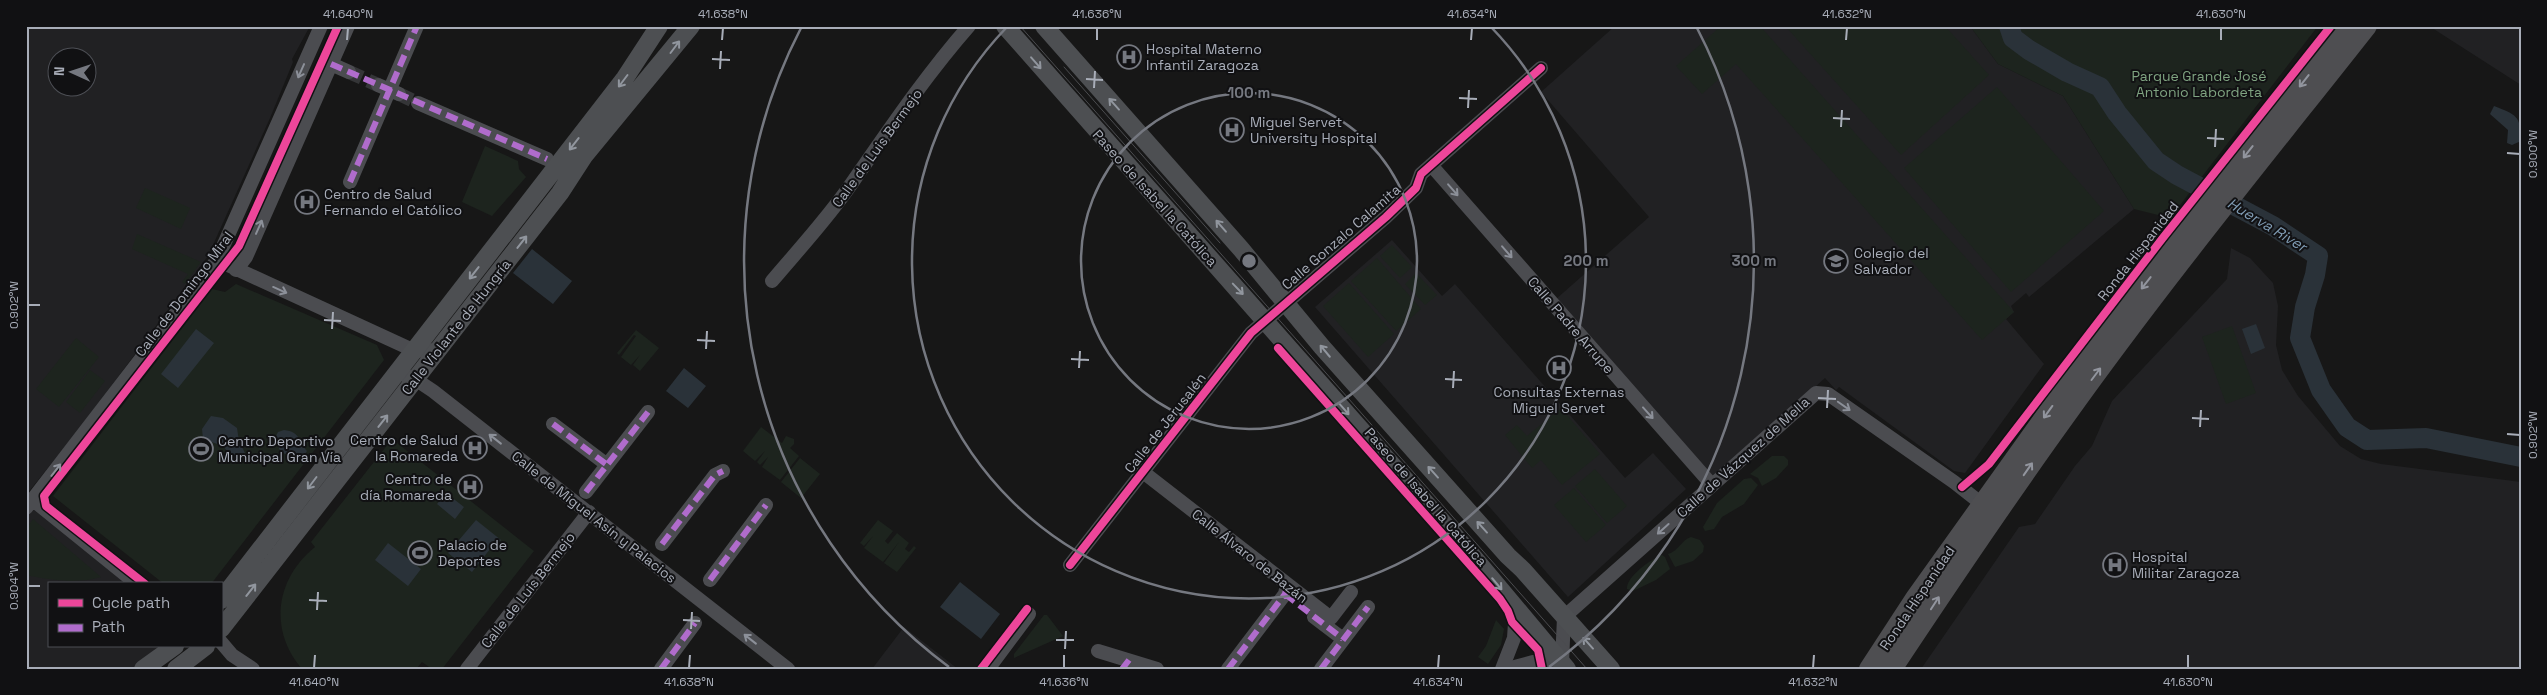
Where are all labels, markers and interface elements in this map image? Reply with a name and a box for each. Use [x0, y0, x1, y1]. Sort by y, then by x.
text: 41.640°N [323, 6, 373, 22]
text: 41.638°N [698, 6, 748, 22]
text: 41.636°N [1072, 6, 1122, 22]
text: 41.634°N [1447, 6, 1497, 22]
text: 41.632°N [1822, 6, 1872, 22]
text: 41.630°N [2196, 6, 2246, 22]
one-way arrow [670, 40, 680, 54]
place label: Hospital Materno Infantil Zaragoza [1146, 40, 1262, 74]
hospital icon: Hospital Materno Infantil Zaragoza [1116, 44, 1142, 70]
north arrow [48, 48, 98, 98]
one-way arrow [1031, 57, 1042, 70]
one-way arrow [296, 63, 306, 78]
text: N [50, 66, 68, 76]
park label: Parque Grande José Antonio Labordeta [2132, 67, 2266, 101]
one-way arrow [2299, 74, 2310, 87]
one-way arrow [618, 75, 629, 88]
text: 100 m [1228, 83, 1270, 102]
street label: Calle de Luis Bermejo [828, 85, 926, 211]
one-way arrow [1108, 98, 1119, 111]
place label: Miguel Servet University Hospital [1250, 113, 1377, 147]
hospital icon: Miguel Servet University Hospital [1219, 117, 1245, 143]
street label: Paseo de Isabel la Católica [1089, 126, 1221, 270]
text: 0.900°W [2525, 129, 2541, 178]
one-way arrow [569, 138, 580, 151]
one-way arrow [2243, 145, 2254, 158]
street label: Calle Gonzalo Calamita [1278, 180, 1404, 294]
one-way arrow [1447, 183, 1458, 196]
place label: Centro de Salud Fernando el Católico [324, 185, 462, 219]
hospital icon: Centro de Salud Fernando el Católico [294, 189, 320, 215]
water label: Huerva River [2224, 193, 2312, 256]
street label: Ronda Hispanidad [2093, 198, 2183, 304]
one-way arrow [1215, 219, 1227, 232]
one-way arrow [255, 220, 264, 235]
street label: Calle de Domingo Miral [131, 228, 237, 360]
one-way arrow [516, 236, 527, 249]
place label: Colegio del Salvador [1854, 244, 1929, 278]
one-way arrow [1501, 245, 1512, 258]
school or university icon: Colegio del Salvador [1823, 248, 1849, 274]
text: 200 m [1564, 251, 1608, 270]
text: 300 m [1731, 251, 1777, 270]
centre of rings [1240, 252, 1258, 270]
street label: Calle Violante de Hungría [397, 256, 515, 398]
one-way arrow [469, 266, 480, 279]
street label: Calle Padre Arrupe [1524, 273, 1618, 377]
one-way arrow [2141, 276, 2151, 290]
text: 0.902°W [6, 281, 22, 329]
one-way arrow [1232, 283, 1244, 295]
one-way arrow [272, 285, 287, 295]
one-way arrow [1320, 344, 1331, 357]
hospital icon: Consultas Externas Miguel Servet [1546, 355, 1572, 381]
one-way arrow [2091, 368, 2102, 381]
street label: Calle de Jerusalén [1120, 369, 1210, 477]
place label: Consultas Externas Miguel Servet [1494, 383, 1624, 417]
street label: Calle de Vázquez de Mella [1673, 393, 1813, 521]
one-way arrow [1837, 401, 1851, 411]
one-way arrow [1338, 402, 1350, 415]
one-way arrow [2043, 405, 2053, 419]
one-way arrow [1642, 406, 1654, 419]
text: 0.902°W [2525, 411, 2541, 459]
one-way arrow [378, 415, 389, 428]
street label: Paseo de Isabel la Católica [1361, 424, 1491, 570]
place label: Centro de Salud la Romareda [350, 431, 458, 465]
place label: Centro Deportivo Municipal Gran Vía [218, 432, 341, 466]
one-way arrow [488, 434, 502, 444]
hospital icon: Centro de Salud la Romareda [462, 435, 488, 461]
sports icon: Centro Deportivo Municipal Gran Vía [188, 436, 214, 462]
street label: Calle de Miguel Asín y Palacios [508, 447, 680, 587]
one-way arrow [2023, 463, 2033, 477]
one-way arrow [51, 464, 62, 477]
one-way arrow [1427, 466, 1439, 479]
place label: Centro de día Romareda [360, 470, 452, 504]
hospital icon: Centro de día Romareda [457, 474, 483, 500]
one-way arrow [307, 476, 317, 490]
street label: Calle Álvaro de Bazán [1188, 505, 1312, 607]
one-way arrow [1476, 521, 1488, 534]
one-way arrow [1656, 523, 1669, 535]
street label: Calle de Luis Bermejo [477, 528, 579, 652]
place label: Palacio de Deportes [438, 536, 507, 570]
sports icon: Palacio de Deportes [407, 540, 433, 566]
street label: Ronda Hispanidad [1876, 543, 1958, 653]
place label: Hospital Militar Zaragoza [2132, 548, 2239, 582]
hospital icon: Hospital Militar Zaragoza [2102, 552, 2128, 578]
text: 0.904°W [6, 561, 22, 610]
one-way arrow [1491, 577, 1502, 590]
legend [48, 582, 222, 648]
one-way arrow [246, 583, 256, 597]
text: Cycle path [92, 593, 170, 612]
one-way arrow [1930, 596, 1941, 610]
text: Path [92, 617, 125, 636]
one-way arrow [744, 633, 757, 644]
one-way arrow [1582, 636, 1593, 649]
text: 41.640°N [289, 674, 339, 690]
text: 41.638°N [664, 674, 714, 690]
text: 41.636°N [1039, 674, 1089, 690]
text: 41.634°N [1413, 674, 1463, 690]
text: 41.632°N [1788, 674, 1838, 690]
text: 41.630°N [2163, 674, 2213, 690]

